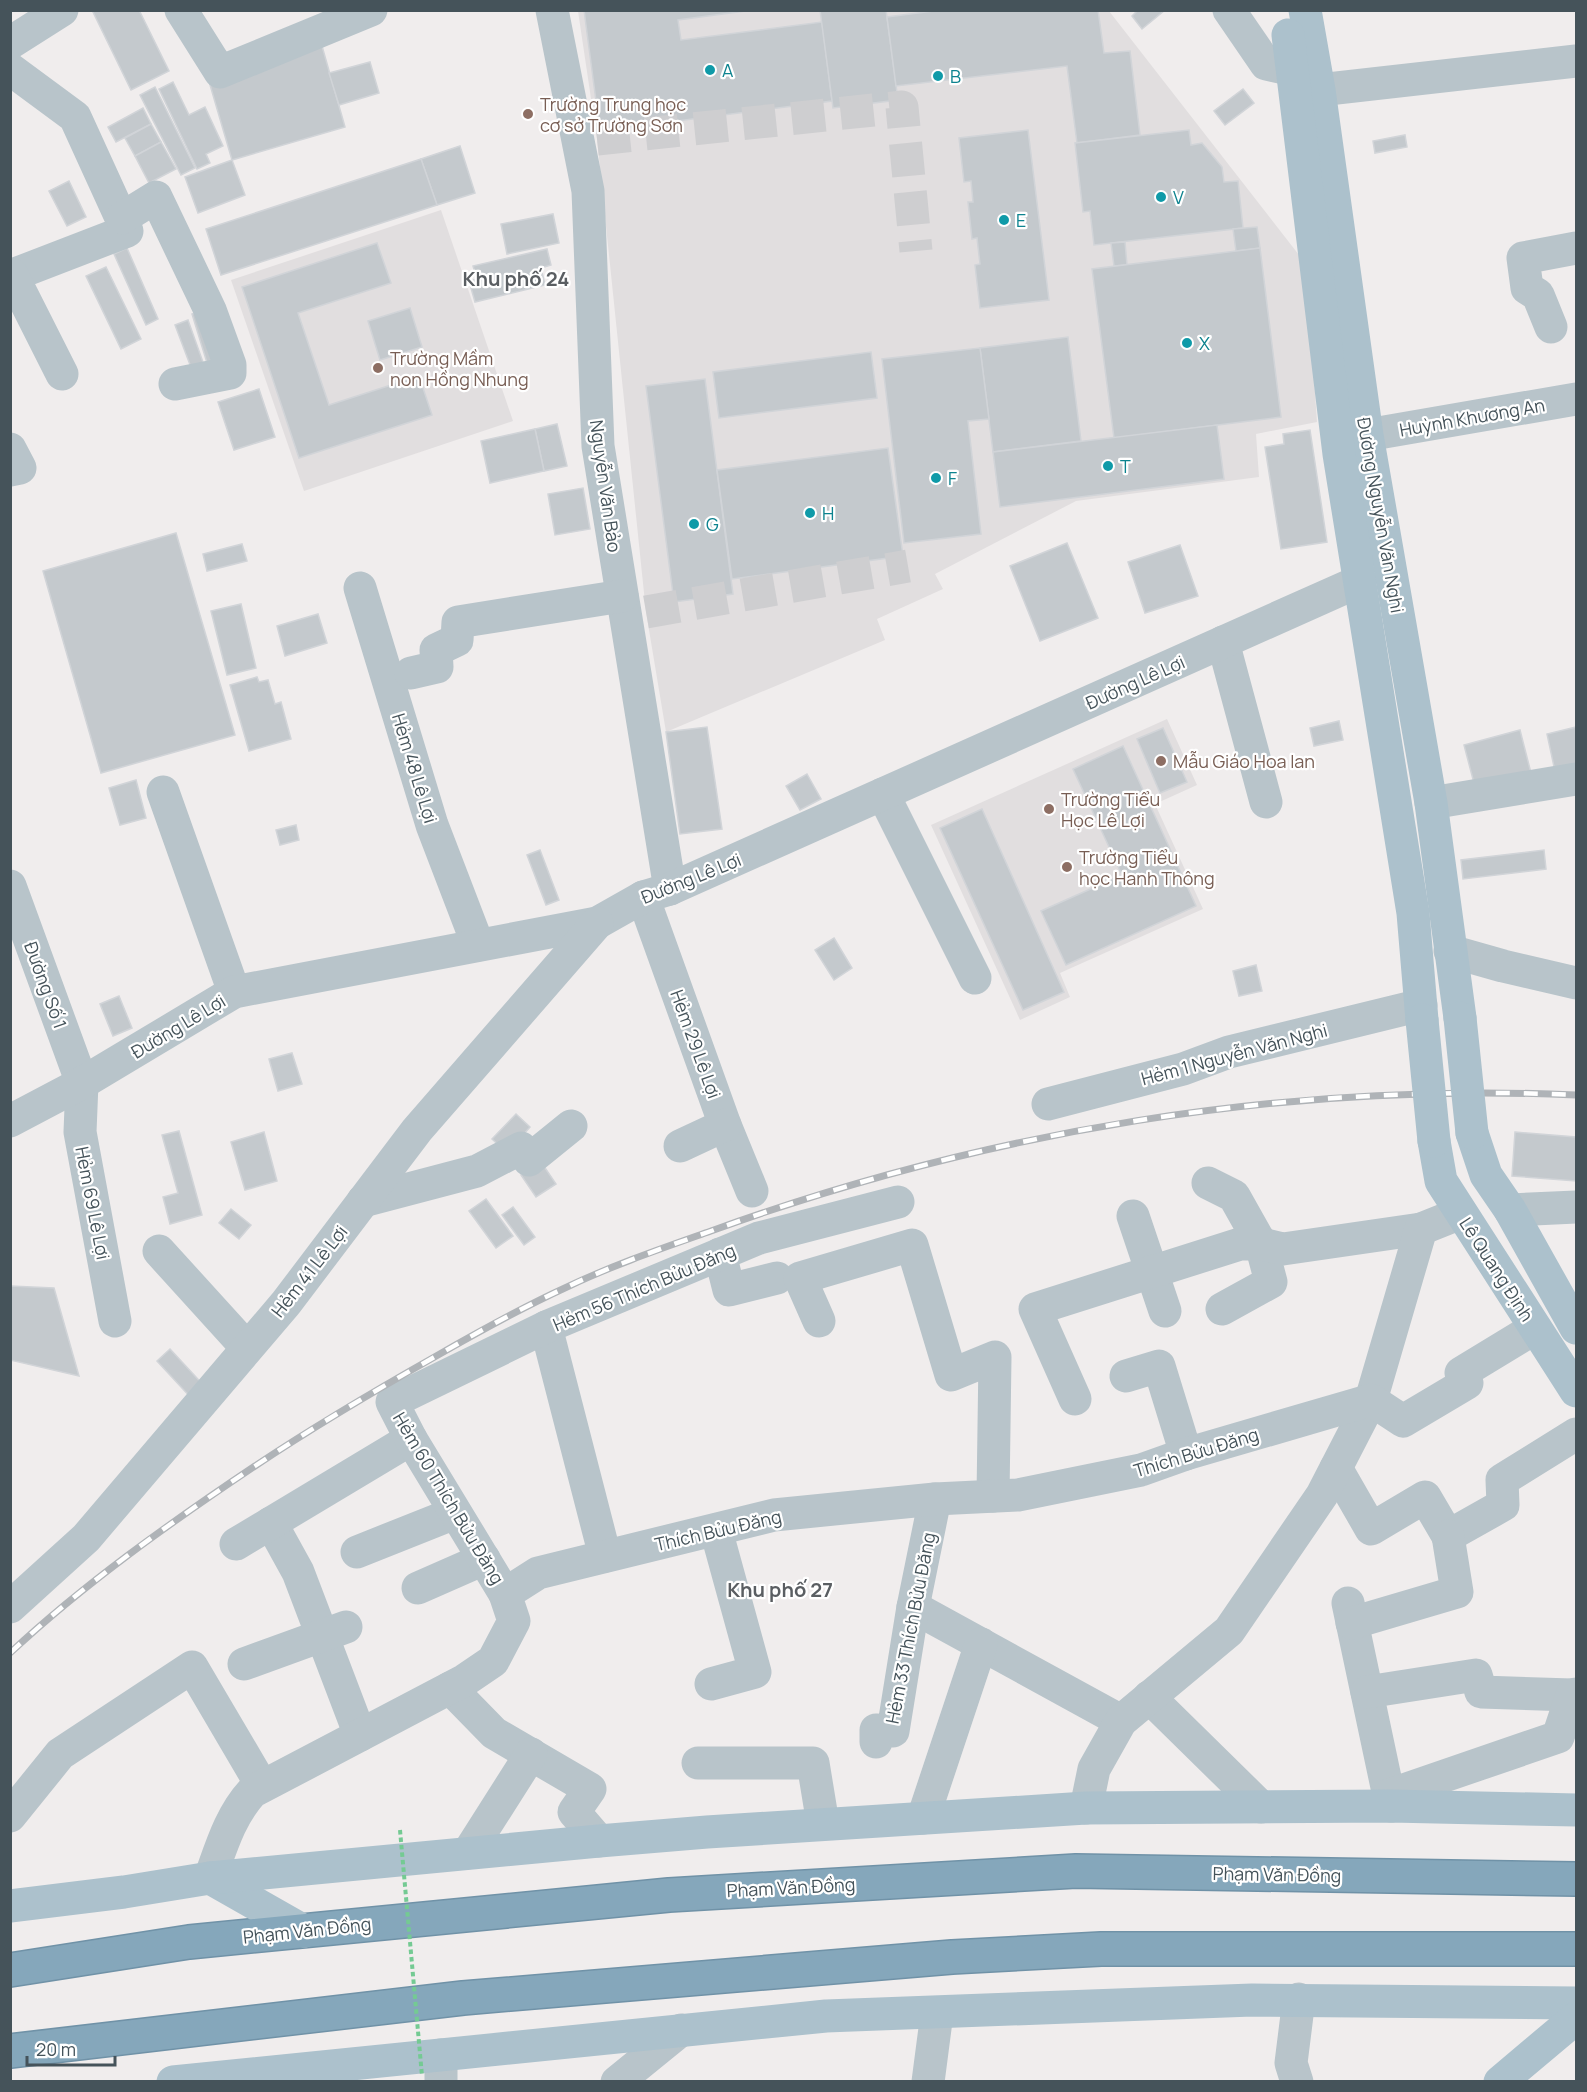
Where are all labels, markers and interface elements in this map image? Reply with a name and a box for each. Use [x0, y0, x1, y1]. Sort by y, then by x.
place label: A [722, 58, 734, 82]
marker: A [703, 63, 717, 77]
place label: B [950, 64, 961, 88]
marker: B [931, 69, 945, 83]
place label: Trường Trung học cơ sở Trường Sơn [540, 92, 686, 137]
marker: Trường Trung học cơ sở Trường Sơn [521, 107, 535, 121]
place label: V [1173, 185, 1184, 209]
marker: V [1154, 190, 1168, 204]
place label: E [1016, 208, 1026, 232]
marker: E [997, 213, 1011, 227]
district label: Khu phố 24 [463, 265, 569, 292]
place label: X [1199, 331, 1210, 355]
marker: X [1180, 336, 1194, 350]
place label: Trường Mầm non Hồng Nhung [390, 346, 529, 391]
marker: Trường Mầm non Hồng Nhung [371, 361, 385, 375]
street label: Huỳnh Khương An [1397, 392, 1547, 442]
street label: Đường Nguyễn Văn Nghi [1352, 415, 1410, 615]
street label: Nguyễn Văn Bảo [585, 418, 627, 554]
place label: T [1120, 454, 1131, 478]
marker: T [1101, 459, 1115, 473]
place label: F [948, 466, 957, 490]
marker: F [929, 471, 943, 485]
place label: H [822, 501, 834, 525]
marker: H [803, 506, 817, 520]
place label: G [706, 512, 719, 536]
marker: G [687, 517, 701, 531]
street label: Đường Lê Lợi [1082, 649, 1188, 715]
street label: Hẻm 48 Lê Lợi [387, 710, 443, 826]
place label: Mẫu Giáo Hoa lan [1173, 749, 1315, 773]
marker: Mẫu Giáo Hoa lan [1154, 754, 1168, 768]
place label: Trường Tiểu Học Lê Lợi [1061, 787, 1160, 832]
marker: Trường Tiểu Học Lê Lợi [1042, 802, 1056, 816]
place label: Trường Tiểu học Hanh Thông [1079, 845, 1215, 890]
street label: Đường Lê Lợi [637, 847, 745, 909]
marker: Trường Tiểu học Hanh Thông [1060, 860, 1074, 874]
street label: Đường Số 1 [19, 938, 73, 1032]
street label: Hẻm 29 Lê Lợi [665, 986, 727, 1102]
street label: Đường Lê Lợi [126, 988, 230, 1064]
street label: Hẻm 1 Nguyễn Văn Nghi [1138, 1018, 1330, 1090]
street label: Hẻm 69 Lê Lợi [70, 1144, 116, 1262]
street label: Lê Quang Định [1454, 1212, 1540, 1326]
street label: Hẻm 41 Lê Lợi [266, 1220, 352, 1322]
street label: Hẻm 56 Thích Bửu Đăng [549, 1238, 739, 1336]
street label: Hẻm 60 Thích Bửu Đăng [388, 1408, 510, 1588]
street label: Thích Bửu Đăng [1131, 1422, 1261, 1482]
street label: Thích Bửu Đăng [652, 1504, 784, 1556]
street label: Hẻm 33 Thích Bửu Đăng [880, 1530, 940, 1726]
district label: Khu phố 27 [727, 1576, 833, 1603]
street label: Phạm Văn Đồng [1212, 1861, 1342, 1887]
street label: Phạm Văn Đồng [726, 1872, 856, 1902]
street label: Phạm Văn Đồng [242, 1911, 372, 1949]
scale bar [27, 2029, 116, 2067]
text: 20 m [36, 2037, 76, 2061]

